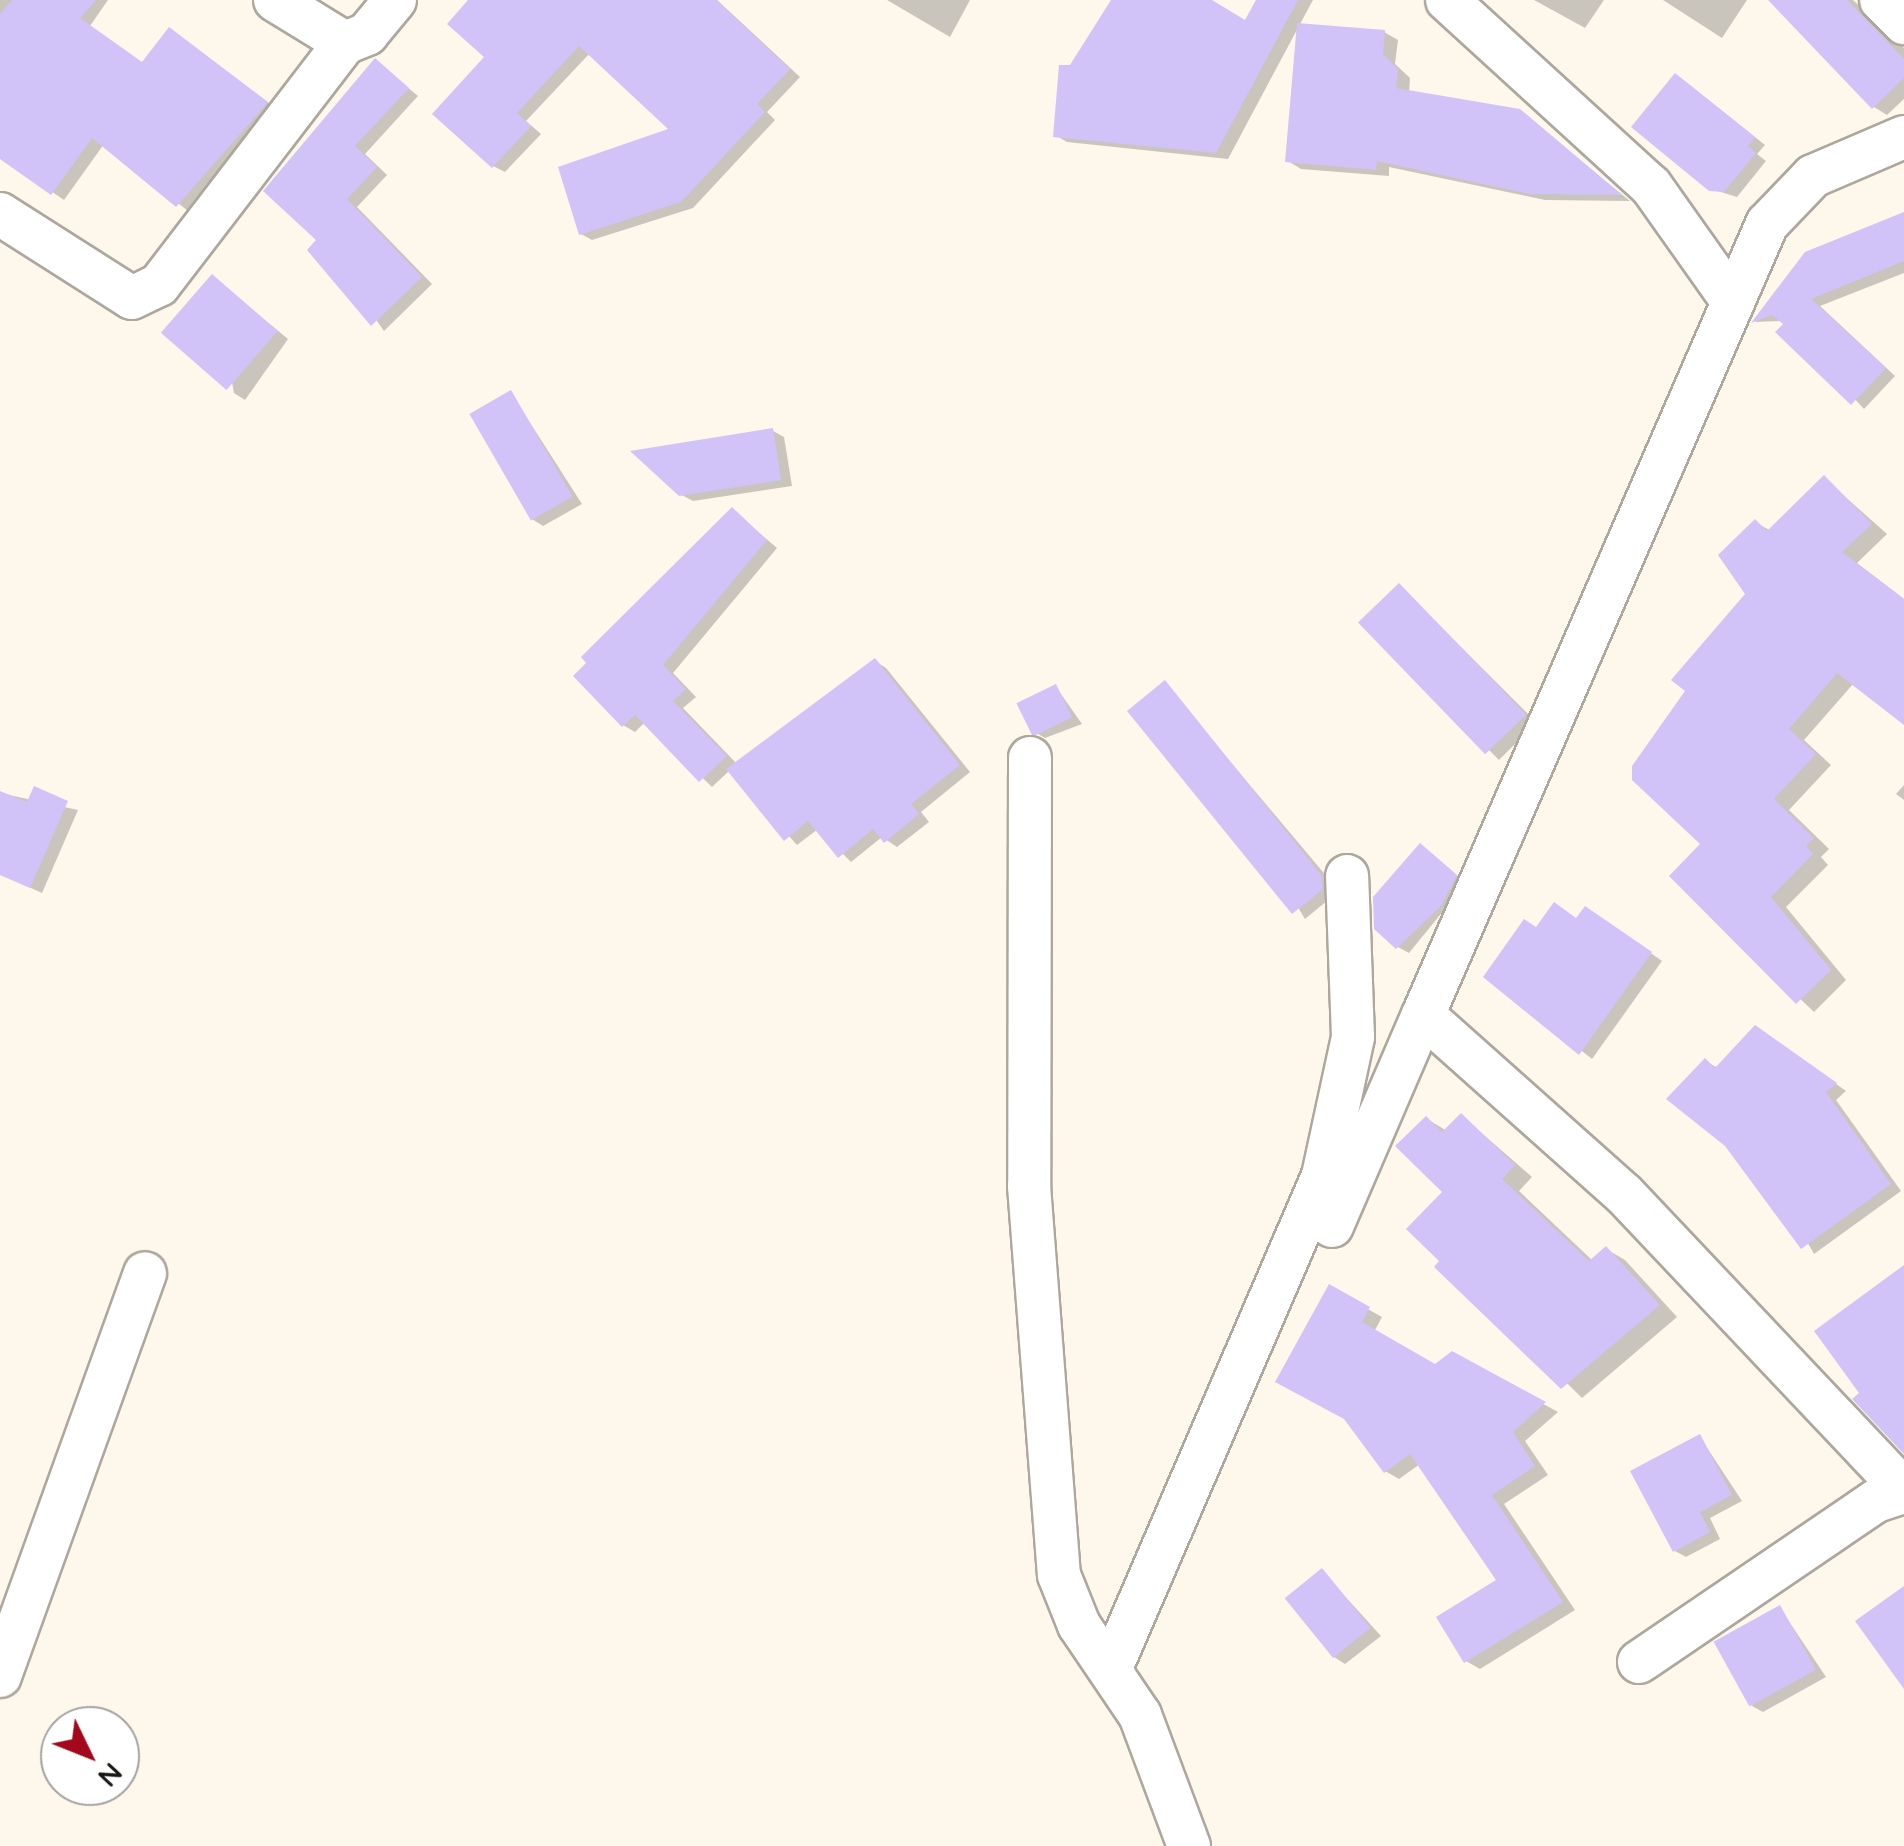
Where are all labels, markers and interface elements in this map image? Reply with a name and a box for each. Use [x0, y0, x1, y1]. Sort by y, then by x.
north arrow [40, 1706, 140, 1806]
text: N [91, 1756, 131, 1795]

